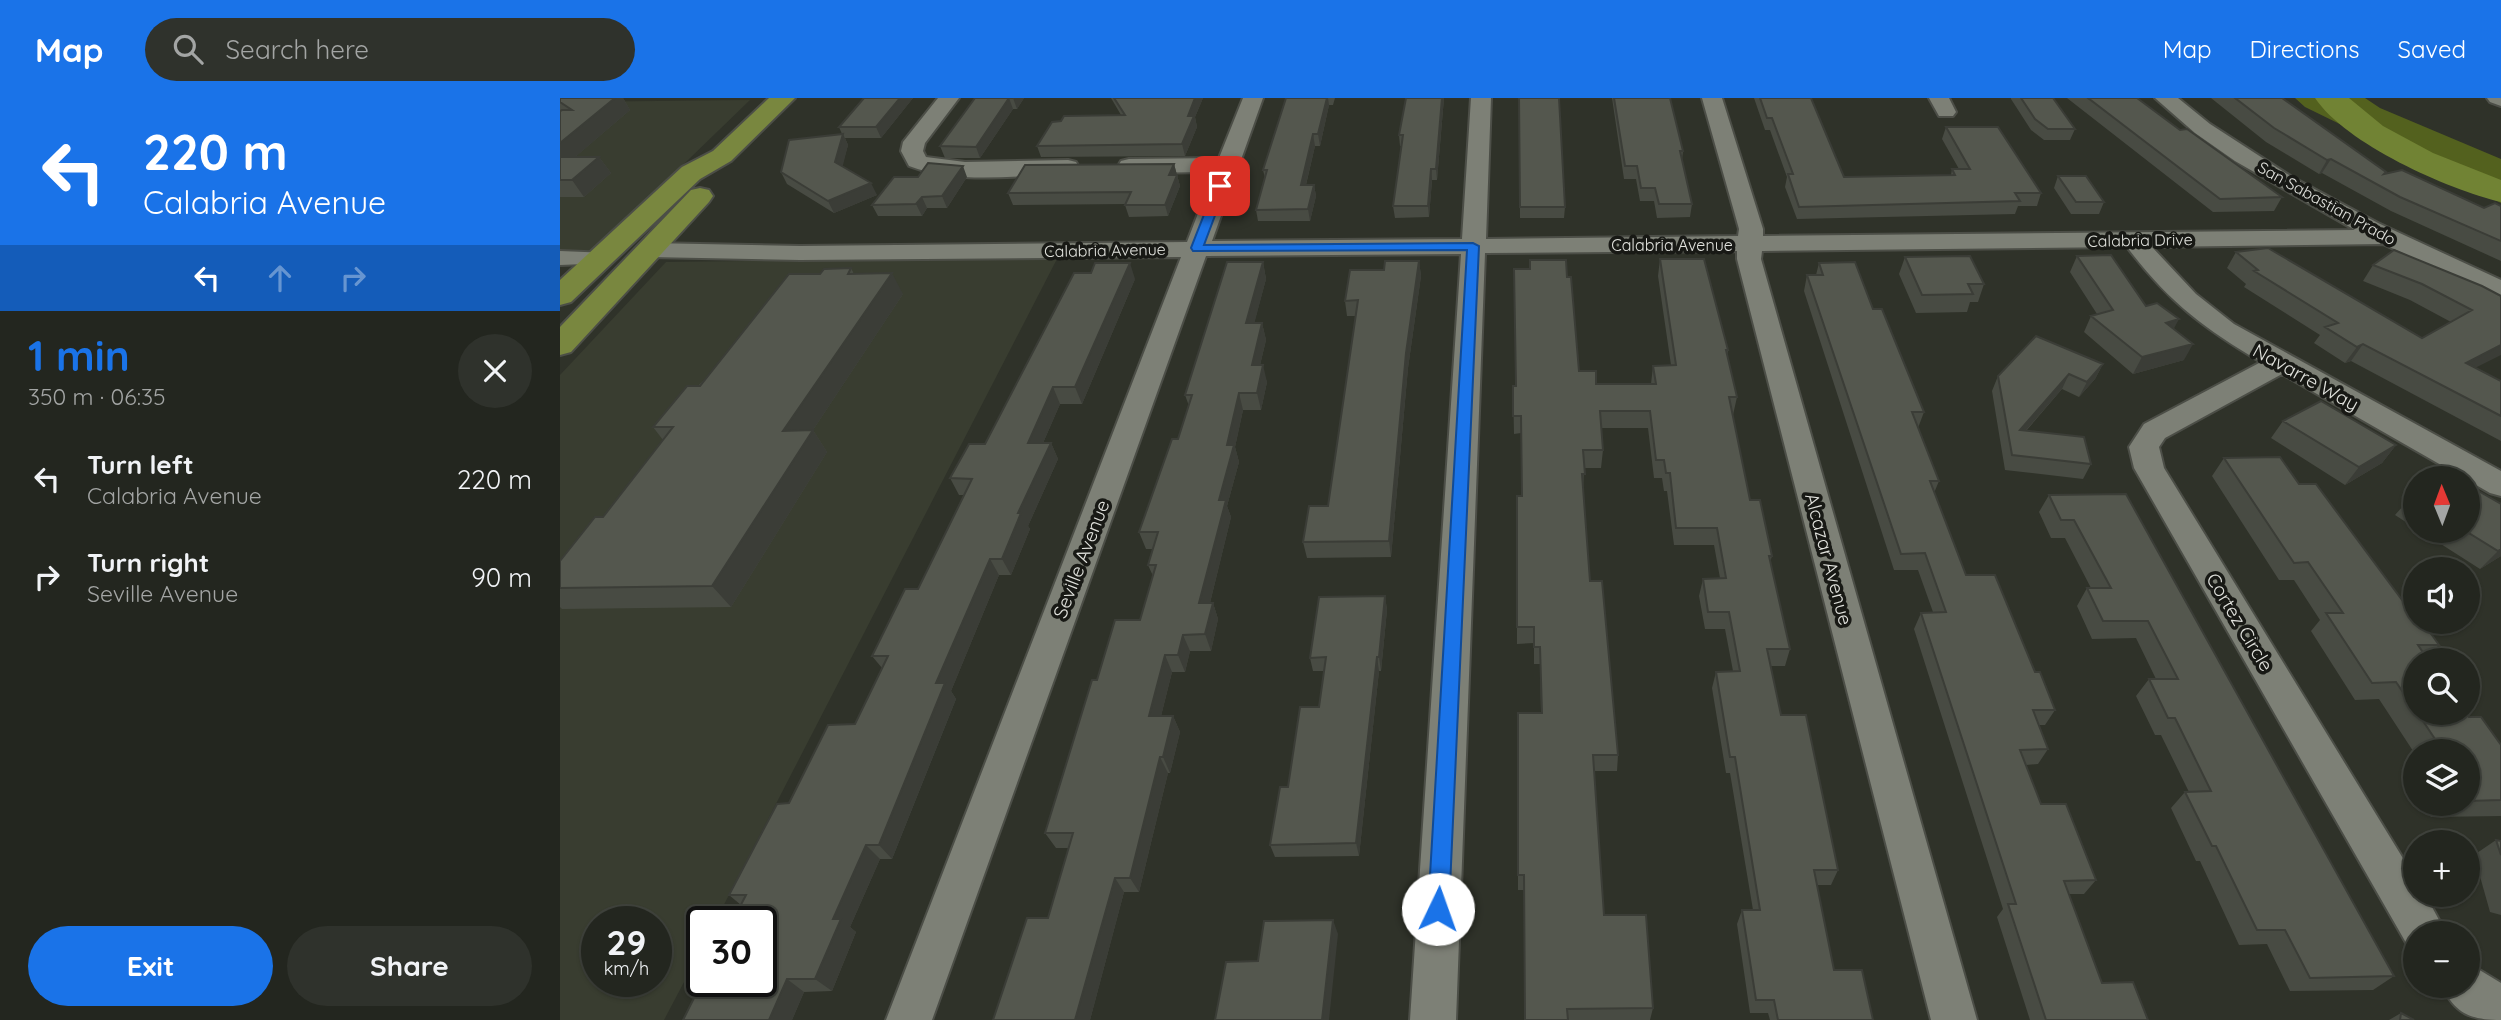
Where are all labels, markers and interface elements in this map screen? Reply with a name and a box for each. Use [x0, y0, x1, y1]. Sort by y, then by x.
search box [145, 18, 635, 81]
text: Map [35, 29, 103, 70]
icon: search [169, 30, 207, 68]
text: Search here [225, 33, 369, 66]
text: Map [2163, 34, 2212, 64]
text: Directions [2250, 34, 2360, 64]
text: Saved [2398, 34, 2466, 64]
text: 220 m [143, 121, 288, 182]
icon: left [28, 126, 119, 217]
pin [1190, 156, 1250, 216]
street label: San Sabastian Prado [2255, 157, 2399, 249]
icon: arrive [1201, 167, 1239, 205]
text: Calabria Avenue [143, 182, 386, 222]
street label: Calabria Drive [2087, 229, 2193, 251]
street label: Calabria Avenue [1611, 235, 1733, 255]
street label: Calabria Avenue [1044, 239, 1166, 261]
icon: left [188, 259, 226, 297]
icon: ahead [261, 259, 299, 297]
icon: right [334, 259, 372, 297]
text: 1 min [28, 329, 130, 382]
button: close [458, 334, 532, 408]
street label: Navarre Way [2249, 338, 2363, 416]
text: 350 m · 06:35 [28, 382, 166, 411]
text: Turn left [87, 448, 194, 481]
icon: left [28, 460, 66, 498]
text: 220 m [457, 463, 532, 496]
north arrow [2403, 466, 2480, 542]
map controls [2403, 466, 2480, 998]
text: Calabria Avenue [87, 481, 262, 510]
street label: Alcazar Avenue [1800, 490, 1858, 628]
street label: Seville Avenue [1047, 496, 1115, 622]
text: Turn right [87, 546, 209, 579]
button: sound [2403, 557, 2480, 634]
icon: right [28, 558, 66, 596]
text: 90 m [471, 561, 532, 594]
street label: Cortez Circle [2201, 568, 2279, 676]
text: Seville Avenue [87, 579, 238, 608]
button: search [2403, 648, 2480, 725]
button: layers [2403, 739, 2480, 816]
button: + [2403, 830, 2480, 907]
position arrow [1401, 872, 1475, 946]
speed limit sign: 30 [686, 906, 777, 997]
text: 29 [607, 920, 646, 964]
button: − [2403, 921, 2480, 998]
button: Exit [28, 926, 273, 1006]
button: Share [287, 926, 532, 1006]
text: km/h [604, 957, 649, 980]

